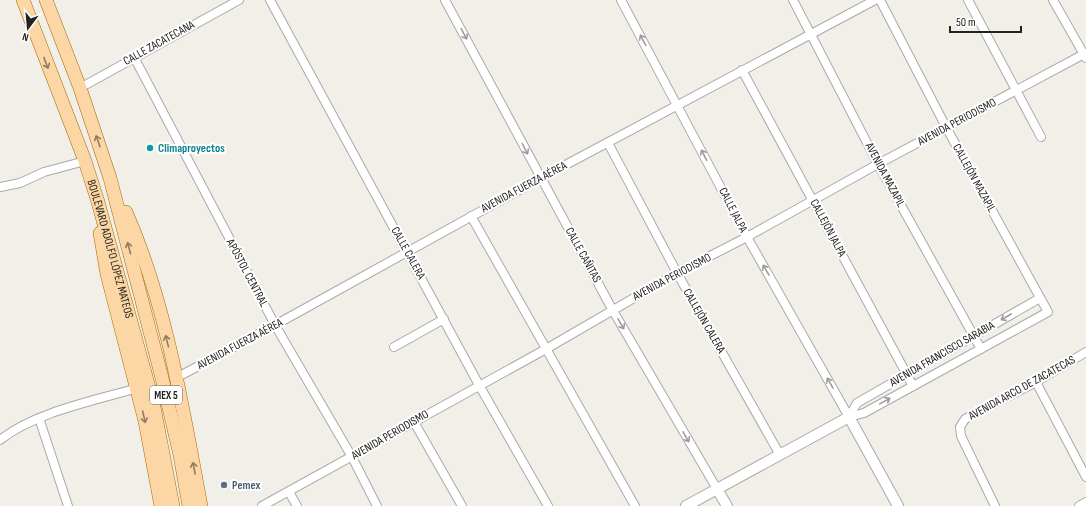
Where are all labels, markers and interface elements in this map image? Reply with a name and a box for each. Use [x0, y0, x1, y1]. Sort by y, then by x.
north arrow [8, 8, 48, 48]
scale bar [950, 8, 1021, 34]
text: 50 m [956, 15, 976, 30]
street label: CALLE ZACATECANA [121, 17, 198, 69]
one-way arrow [460, 28, 468, 40]
text: N [21, 30, 30, 44]
one-way arrow [639, 35, 647, 47]
one-way arrow [43, 56, 51, 68]
street label: AVENIDA PERIODISMO [914, 95, 999, 149]
one-way arrow [93, 135, 101, 147]
street label: AVENIDA MAZAPIL [861, 139, 909, 210]
place label: Climaproyectos [158, 141, 225, 156]
street label: CALLEJÓN MAZAPIL [949, 141, 999, 215]
marker: Climaproyectos [145, 143, 155, 153]
one-way arrow [522, 143, 529, 155]
one-way arrow [700, 149, 708, 161]
street label: AVENIDA FUERZA AÉREA [478, 158, 570, 216]
street label: BOULEVARD ADOLFO LÓPEZ MATEOS [84, 177, 137, 320]
street label: CALLE JALPA [715, 185, 751, 236]
street label: CALLEJÓN JALPA [807, 197, 850, 260]
street label: CALLE CALERA [387, 224, 429, 283]
street label: CALLE CAÑITAS [562, 225, 604, 285]
street label: APÓSTOL CENTRAL [222, 236, 271, 310]
one-way arrow [124, 242, 132, 255]
street label: AVENIDA PERIODISMO [629, 250, 714, 304]
one-way arrow [761, 264, 769, 276]
street label: CALLEJÓN CALERA [679, 286, 729, 357]
one-way arrow [1000, 314, 1012, 322]
street label: AVENIDA FUERZA AÉREA [194, 315, 286, 373]
street label: AVENIDA FRANCISCO SARABIA [886, 317, 998, 391]
one-way arrow [617, 318, 625, 330]
one-way arrow [163, 334, 170, 347]
street label: AVENIDA ARCO DE ZACATECAS [965, 352, 1078, 424]
one-way arrow [826, 377, 834, 389]
road number: MEX 5 [150, 386, 182, 404]
one-way arrow [879, 397, 891, 405]
street label: AVENIDA PERIODISMO [348, 407, 431, 464]
one-way arrow [141, 410, 149, 423]
one-way arrow [683, 431, 691, 443]
one-way arrow [190, 462, 198, 475]
place label: Pemex [232, 478, 261, 493]
marker: Pemex [219, 480, 229, 490]

